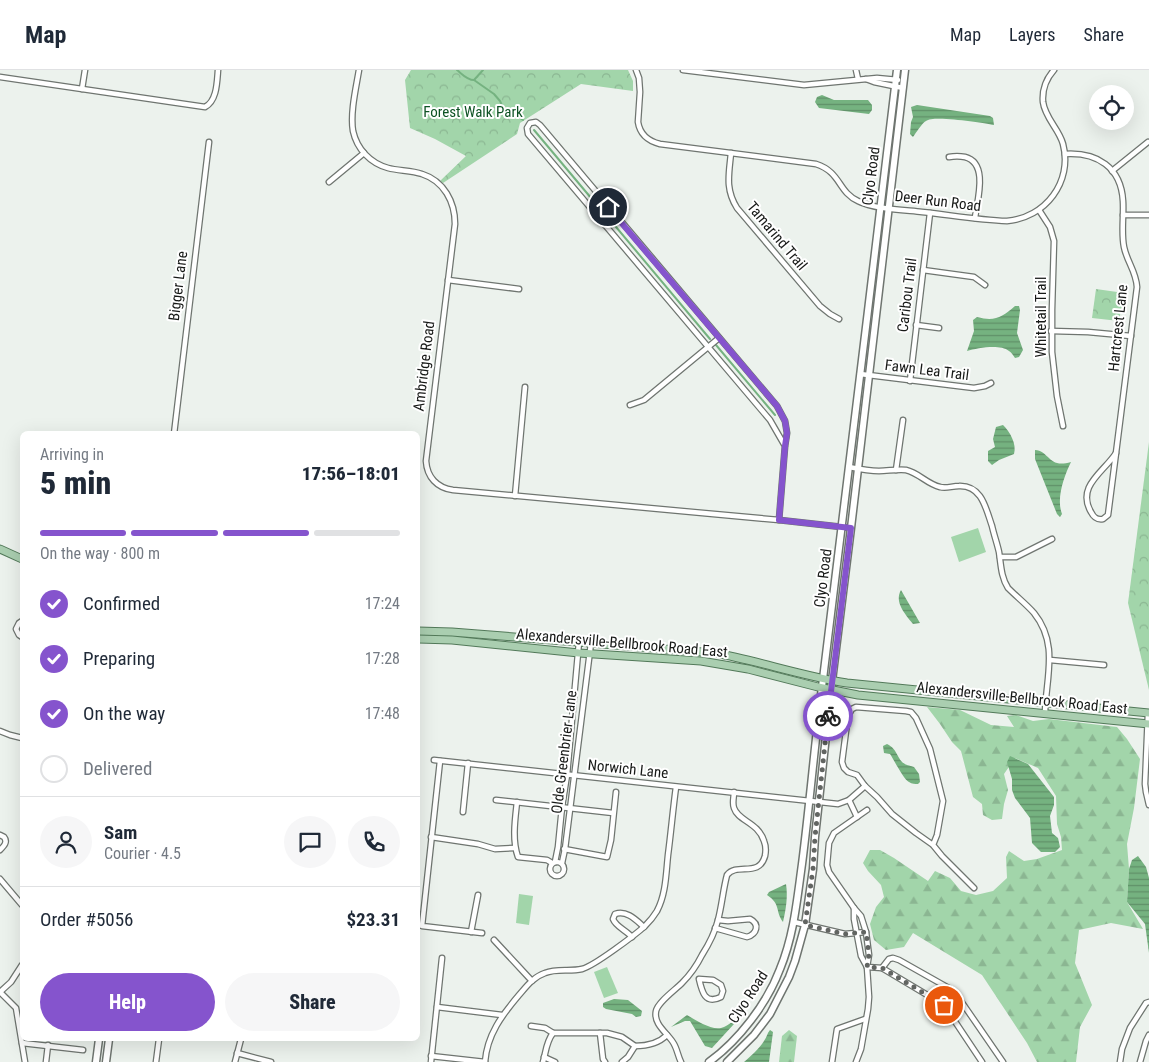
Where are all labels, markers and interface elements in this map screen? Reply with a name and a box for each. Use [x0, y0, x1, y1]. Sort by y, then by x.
text: Map [25, 21, 66, 49]
text: Map [950, 24, 981, 45]
text: Layers [1009, 24, 1056, 45]
text: Share [1084, 24, 1124, 45]
map controls [1089, 85, 1134, 130]
button: locate [1089, 85, 1134, 130]
park label: Forest Walk Park [423, 103, 523, 121]
street label: Clyo Road [858, 146, 884, 206]
pin [587, 186, 629, 228]
street label: Deer Run Road [894, 187, 982, 215]
icon: home [594, 193, 622, 221]
street label: Tamarind Trail [743, 198, 811, 274]
street label: Bigger Lane [165, 250, 191, 322]
street label: Caribou Trail [894, 257, 920, 333]
street label: Whitetail Trail [1032, 277, 1050, 357]
street label: Hartcrest Lane [1104, 284, 1132, 372]
street label: Ambridge Road [410, 320, 438, 412]
street label: Fawn Lea Trail [884, 356, 970, 384]
text: Arriving in [40, 445, 104, 464]
text: 17:56–18:01 [302, 462, 400, 485]
text: 5 min [40, 464, 111, 502]
text: On the way · 800 m [40, 544, 160, 563]
street label: Clyo Road [810, 548, 836, 608]
icon: check [40, 590, 68, 618]
text: Confirmed [83, 592, 160, 615]
text: 17:24 [365, 594, 400, 613]
street label: Alexandersville-Bellbrook Road East [516, 625, 728, 661]
icon: check [40, 645, 68, 673]
text: Preparing [83, 647, 155, 670]
text: 17:28 [365, 649, 400, 668]
street label: Alexandersville-Bellbrook Road East [916, 678, 1128, 718]
street label: Olde Greenbrier Lane [548, 689, 580, 815]
courier [803, 691, 853, 741]
icon: check [40, 700, 68, 728]
text: On the way [83, 702, 165, 725]
icon: bike [814, 702, 842, 730]
text: 17:48 [365, 704, 400, 723]
street label: Norwich Lane [587, 756, 669, 782]
text: Delivered [83, 757, 152, 780]
button: person [40, 816, 92, 868]
button: chat [284, 816, 336, 868]
button: phone [348, 816, 400, 868]
text: Sam [104, 821, 137, 844]
text: Courier · 4.5 [104, 844, 181, 863]
text: Order #5056 [40, 908, 133, 931]
text: $23.31 [346, 908, 400, 931]
street label: Clyo Road [724, 967, 772, 1027]
button: Help [40, 973, 215, 1031]
button: Share [225, 973, 400, 1031]
pin [923, 984, 965, 1026]
icon: bag [930, 991, 958, 1019]

